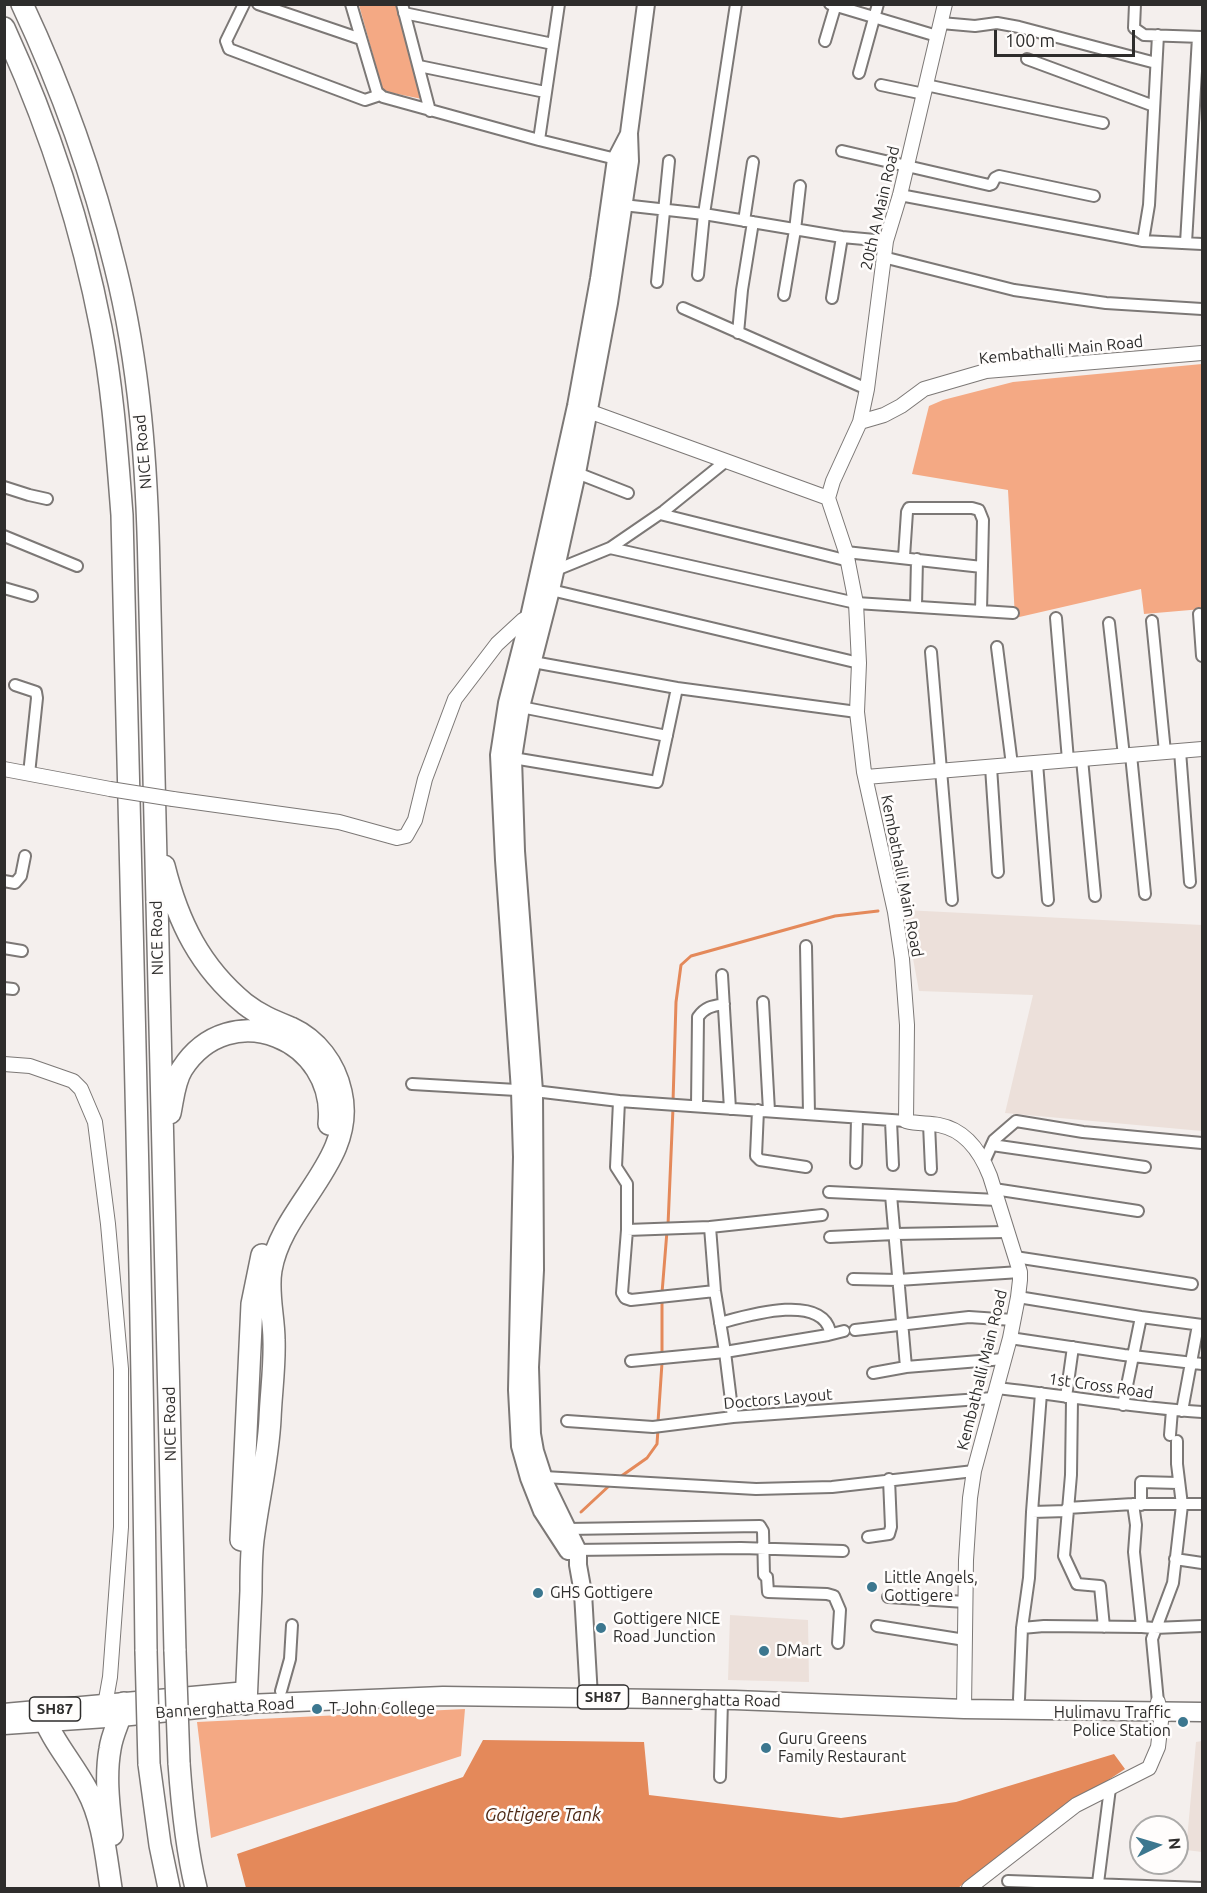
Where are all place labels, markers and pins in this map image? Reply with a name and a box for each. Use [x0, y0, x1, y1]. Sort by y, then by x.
place label: Little Angels, Gottigere [884, 1568, 978, 1606]
marker: Little Angels, Gottigere [865, 1580, 879, 1594]
place label: GHS Gottigere [550, 1583, 653, 1603]
marker: GHS Gottigere [531, 1586, 545, 1600]
place label: Gottigere NICE Road Junction [613, 1609, 720, 1647]
marker: Gottigere NICE Road Junction [594, 1621, 608, 1635]
place label: DMart [776, 1641, 822, 1661]
marker: DMart [757, 1644, 771, 1658]
place label: T John College [329, 1699, 435, 1719]
marker: T John College [310, 1702, 324, 1716]
place label: Hulimavu Traffic Police Station [1054, 1703, 1171, 1741]
marker: Hulimavu Traffic Police Station [1176, 1715, 1190, 1729]
place label: Guru Greens Family Restaurant [778, 1729, 906, 1767]
marker: Guru Greens Family Restaurant [759, 1741, 773, 1755]

